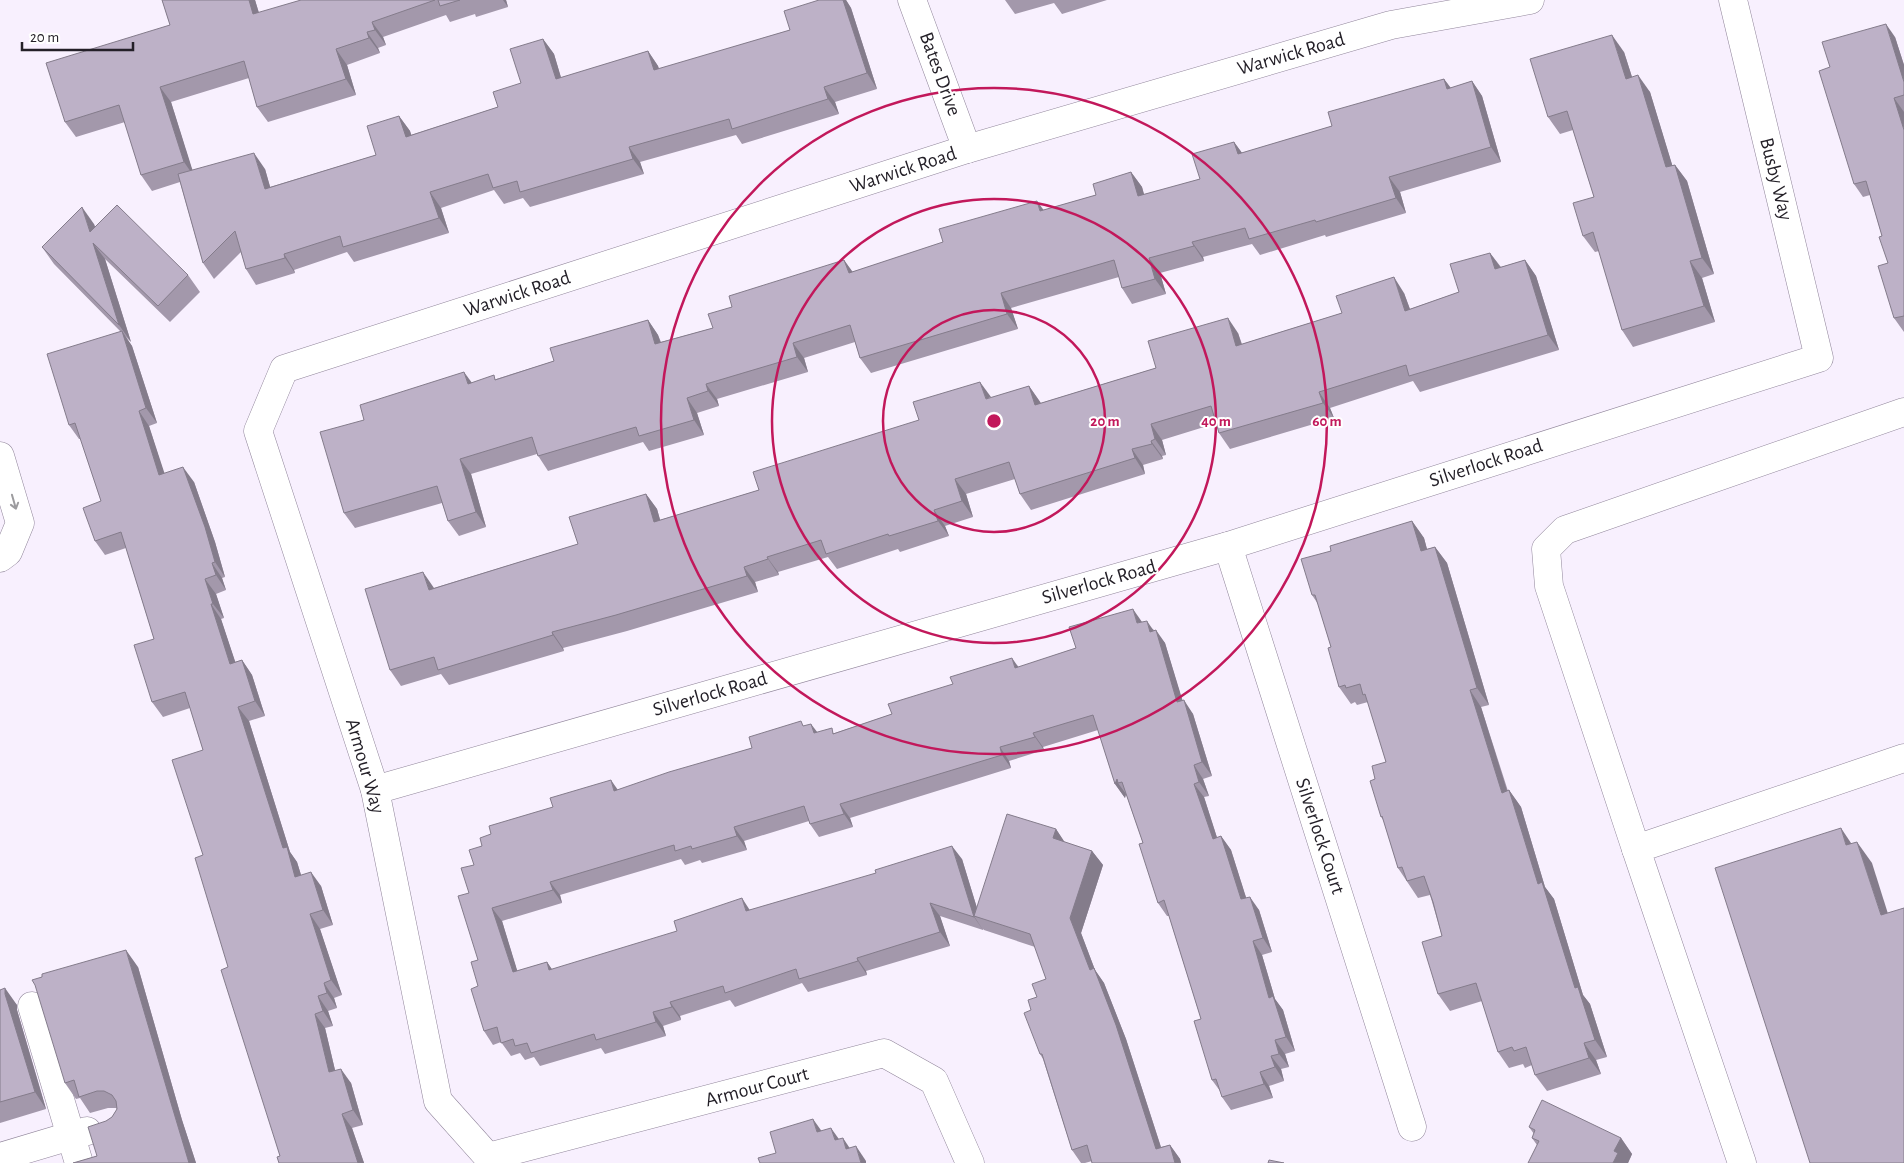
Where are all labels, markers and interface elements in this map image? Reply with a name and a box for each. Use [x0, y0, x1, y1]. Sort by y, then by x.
scale bar [22, 20, 134, 52]
street label: Bates Drive [916, 29, 964, 119]
street label: Warwick Road [1235, 29, 1347, 79]
text: 20 m [30, 30, 59, 45]
street label: Busby Way [1756, 136, 1796, 223]
street label: Warwick Road [847, 143, 959, 197]
street label: Warwick Road [461, 267, 573, 321]
centre of rings [985, 412, 1003, 430]
text: 20 m [1090, 414, 1120, 429]
text: 40 m [1201, 414, 1231, 429]
text: 60 m [1312, 414, 1342, 429]
street label: Silverlock Road [1427, 435, 1545, 491]
one-way arrow [9, 494, 19, 510]
street label: Silverlock Road [1040, 556, 1158, 608]
street label: Silverlock Road [651, 668, 769, 720]
street label: Armour Way [342, 716, 388, 816]
street label: Silverlock Court [1292, 776, 1348, 897]
street label: Armour Court [703, 1063, 811, 1110]

